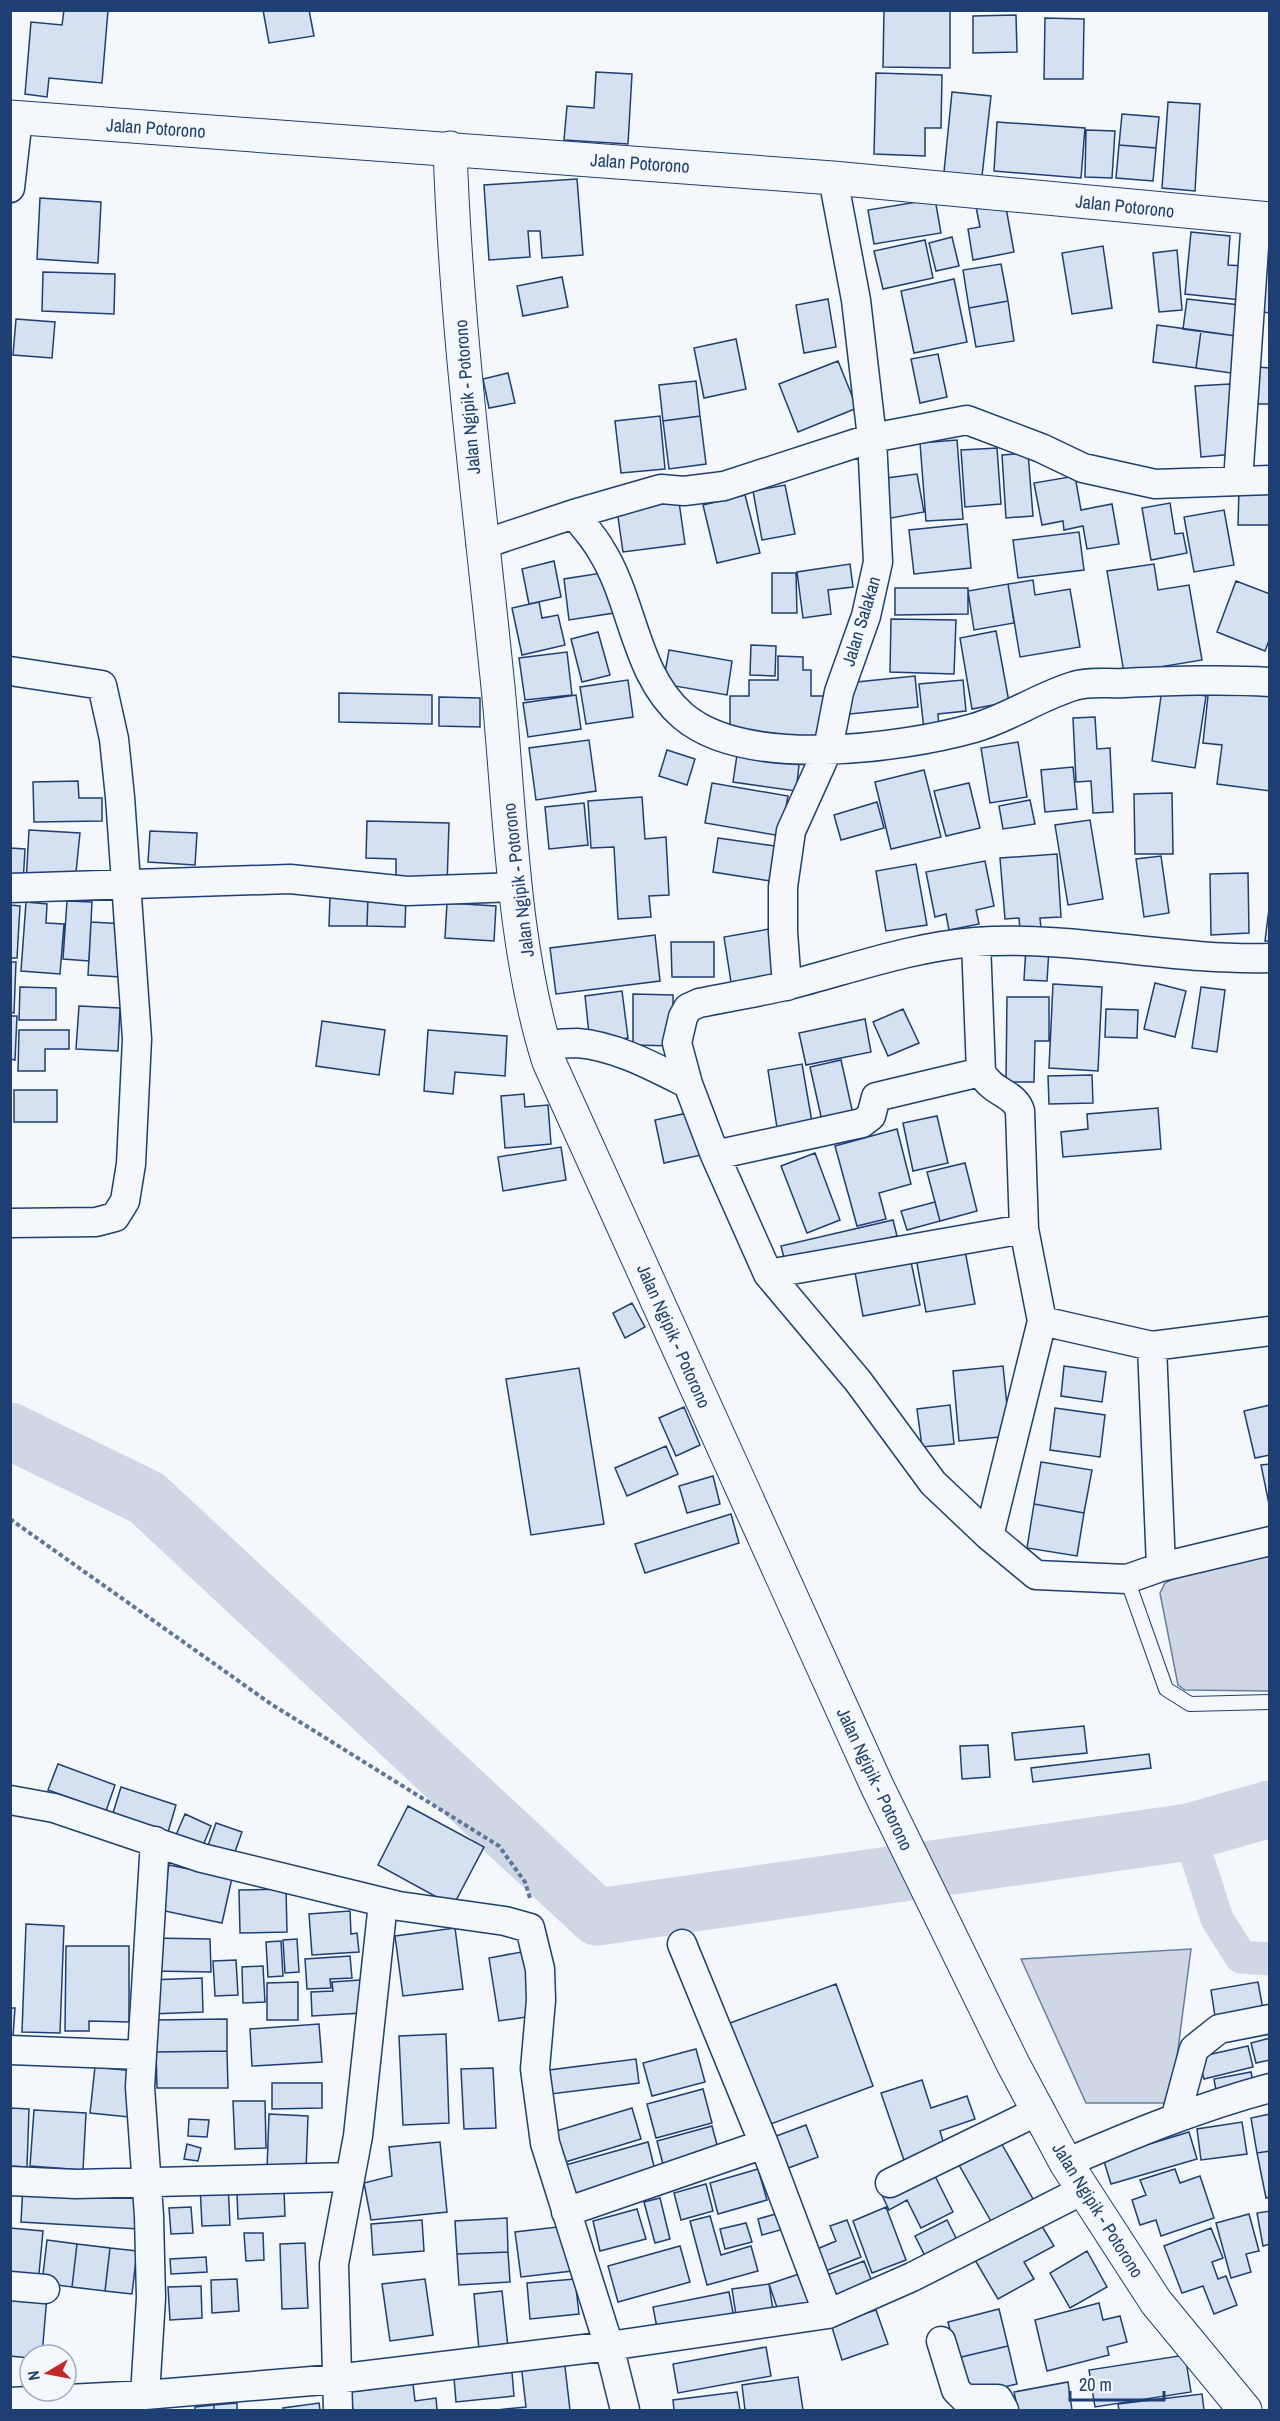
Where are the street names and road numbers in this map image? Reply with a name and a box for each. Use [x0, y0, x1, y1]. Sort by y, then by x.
street label: Jalan Potorono [106, 112, 206, 144]
street label: Jalan Potorono [590, 147, 690, 179]
street label: Jalan Potorono [1074, 188, 1176, 224]
street label: Jalan Ngipik - Potorono [448, 319, 486, 475]
street label: Jalan Salakan [835, 573, 887, 669]
street label: Jalan Ngipik - Potorono [496, 802, 540, 958]
street label: Jalan Ngipik - Potorono [631, 1260, 717, 1412]
street label: Jalan Ngipik - Potorono [831, 1703, 919, 1855]
street label: Jalan Ngipik - Potorono [1046, 2138, 1150, 2282]

